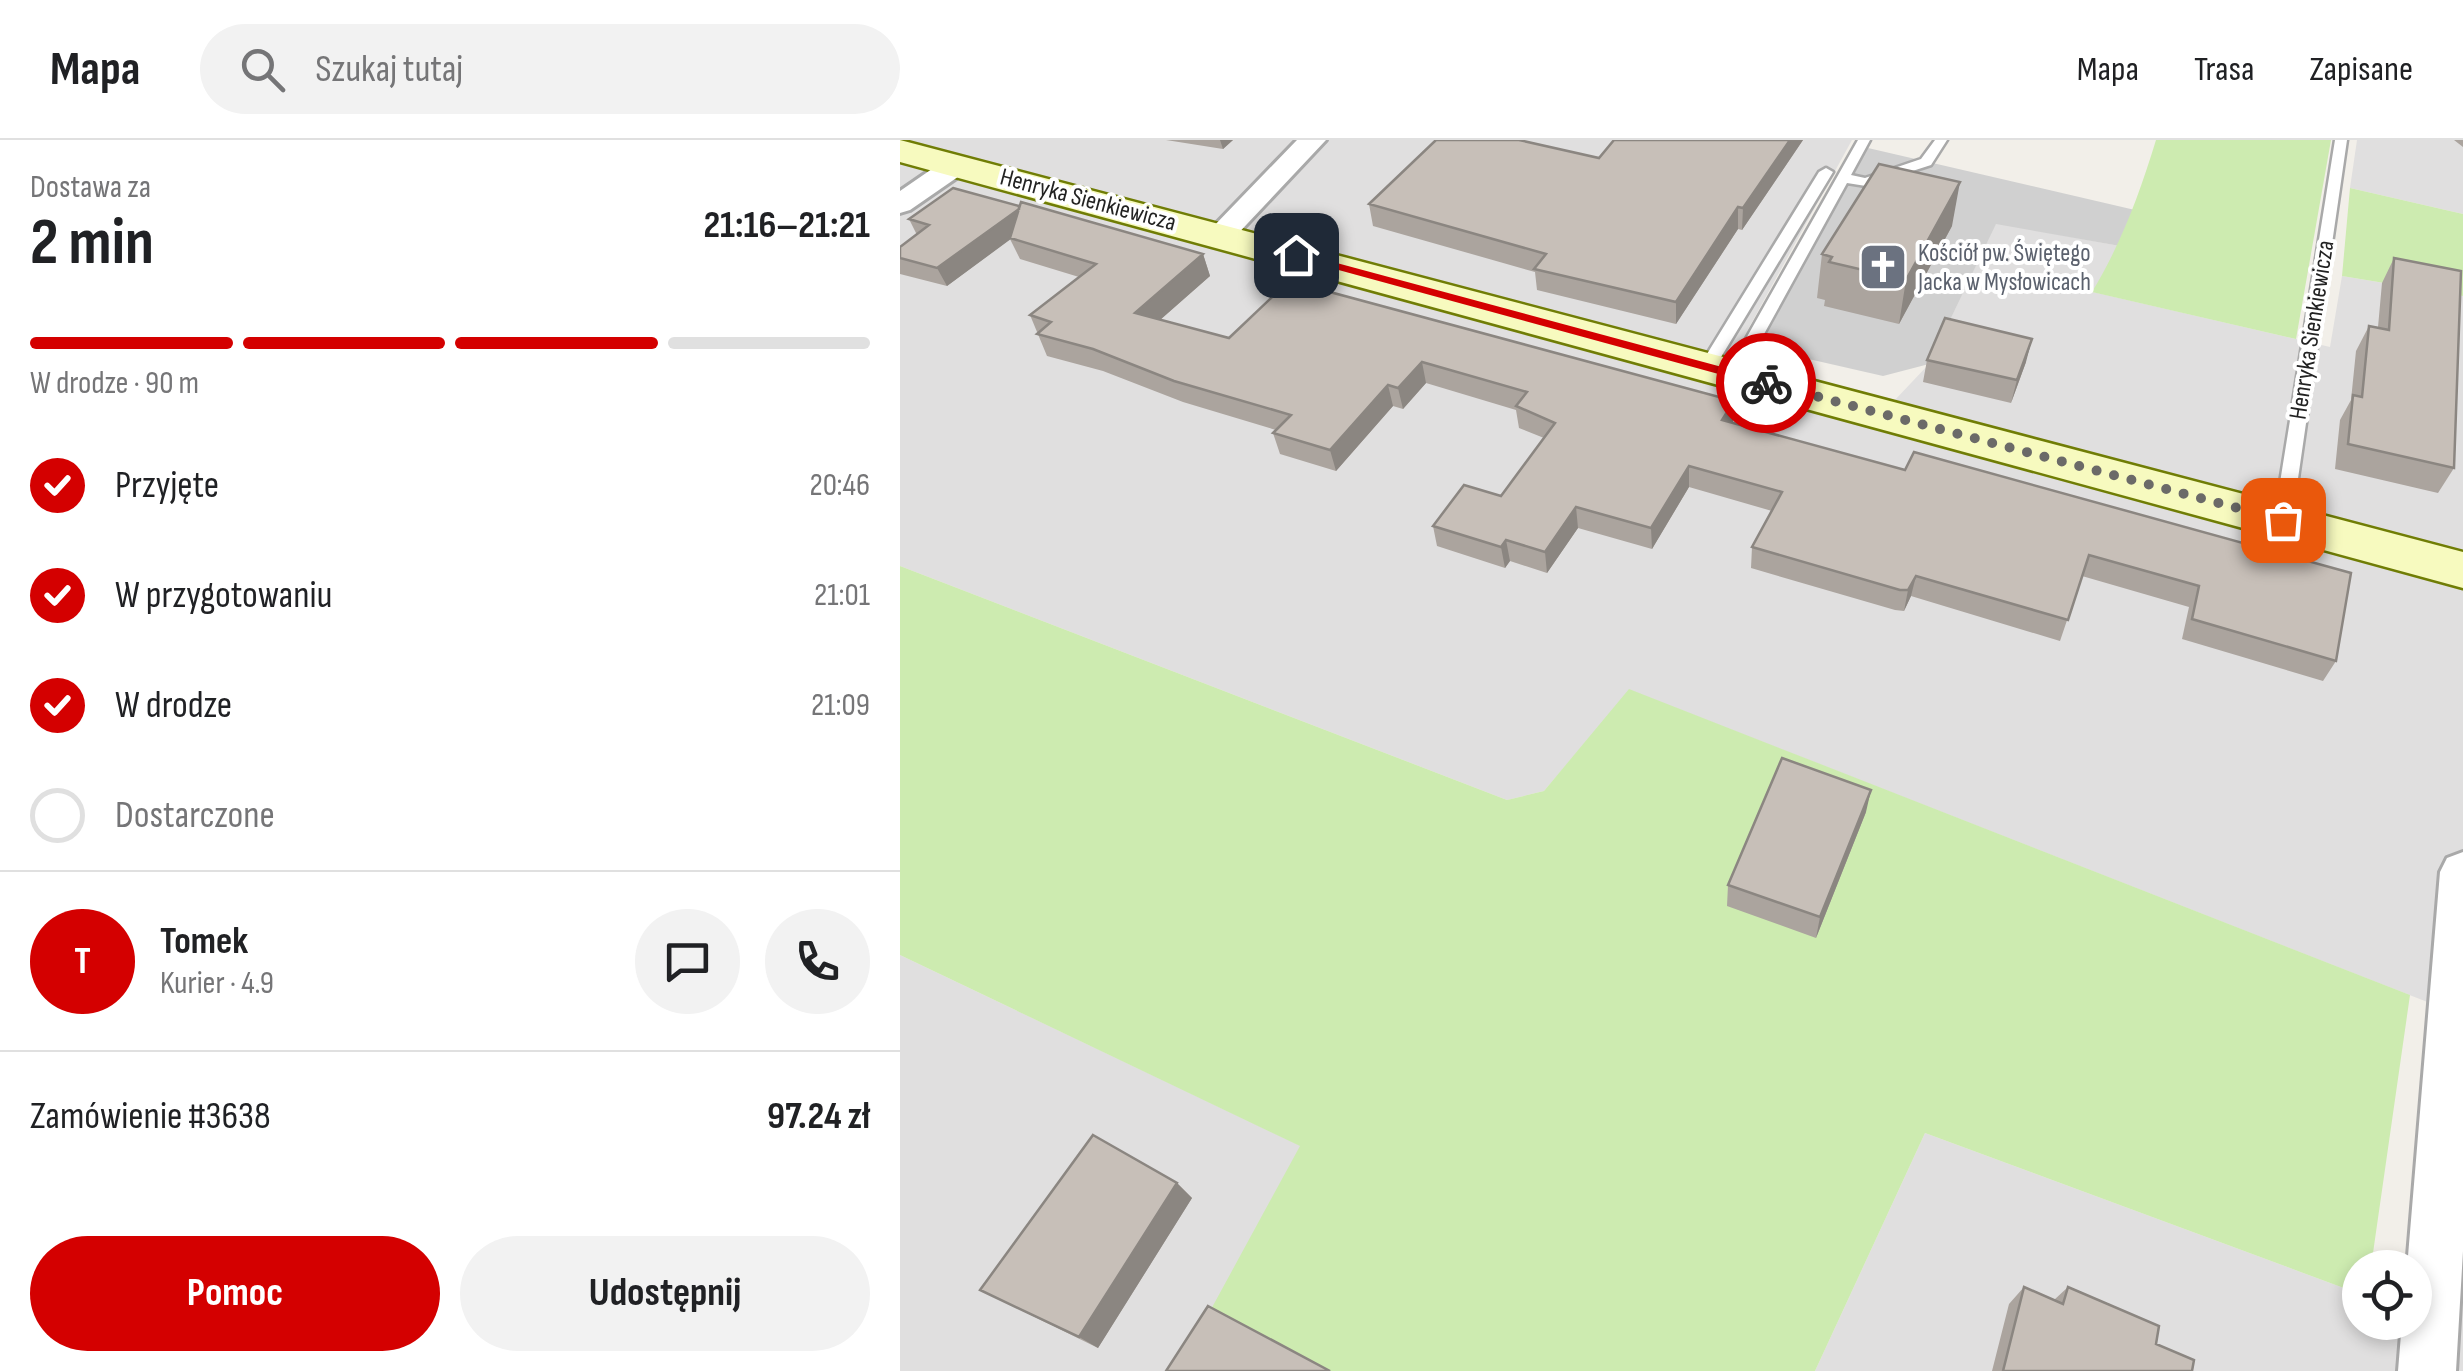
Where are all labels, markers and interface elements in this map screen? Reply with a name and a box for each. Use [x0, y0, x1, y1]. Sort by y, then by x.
search box [200, 24, 900, 114]
text: Mapa [50, 41, 140, 98]
icon: search [235, 42, 290, 97]
text: Szukaj tutaj [315, 47, 463, 92]
text: Mapa [2077, 48, 2139, 91]
text: Trasa [2194, 48, 2254, 91]
text: Zapisane [2309, 48, 2413, 91]
street label: Henryka Sienkiewicza [997, 162, 1179, 238]
text: Dostawa za [30, 168, 151, 207]
text: 21:16–21:21 [703, 203, 870, 248]
text: 2 min [30, 205, 154, 283]
pin [1254, 213, 1339, 298]
icon: home [1269, 228, 1324, 283]
place label: Kościół pw. Świętego Jacka w Mysłowicach [1917, 238, 2091, 298]
street label: Henryka Sienkiewicza [2283, 238, 2341, 422]
church icon: Kościół pw. Świętego Jacka w Mysłowicach [1857, 241, 1909, 293]
courier [1716, 333, 1816, 433]
icon: bike [1739, 356, 1794, 411]
text: W drodze · 90 m [30, 364, 199, 403]
icon: check [30, 458, 85, 513]
text: Przyjęte [115, 463, 219, 508]
text: 20:46 [809, 466, 870, 505]
pin [2241, 478, 2326, 563]
icon: bag [2256, 493, 2311, 548]
icon: check [30, 568, 85, 623]
text: W przygotowaniu [115, 573, 332, 618]
text: 21:01 [814, 576, 870, 615]
icon: check [30, 678, 85, 733]
text: W drodze [115, 683, 232, 728]
text: 21:09 [811, 686, 870, 725]
text: Dostarczone [115, 793, 275, 838]
button: chat [635, 909, 740, 1014]
button: phone [765, 909, 870, 1014]
text: Tomek [160, 919, 248, 964]
text: T [74, 939, 91, 984]
text: Kurier · 4.9 [160, 964, 274, 1003]
text: Zamówienie #3638 [30, 1094, 271, 1139]
text: 97.24 zł [767, 1094, 870, 1139]
button: Pomoc [30, 1236, 440, 1351]
button: Udostępnij [460, 1236, 870, 1351]
map controls [2342, 1250, 2432, 1340]
button: locate [2342, 1250, 2432, 1340]

